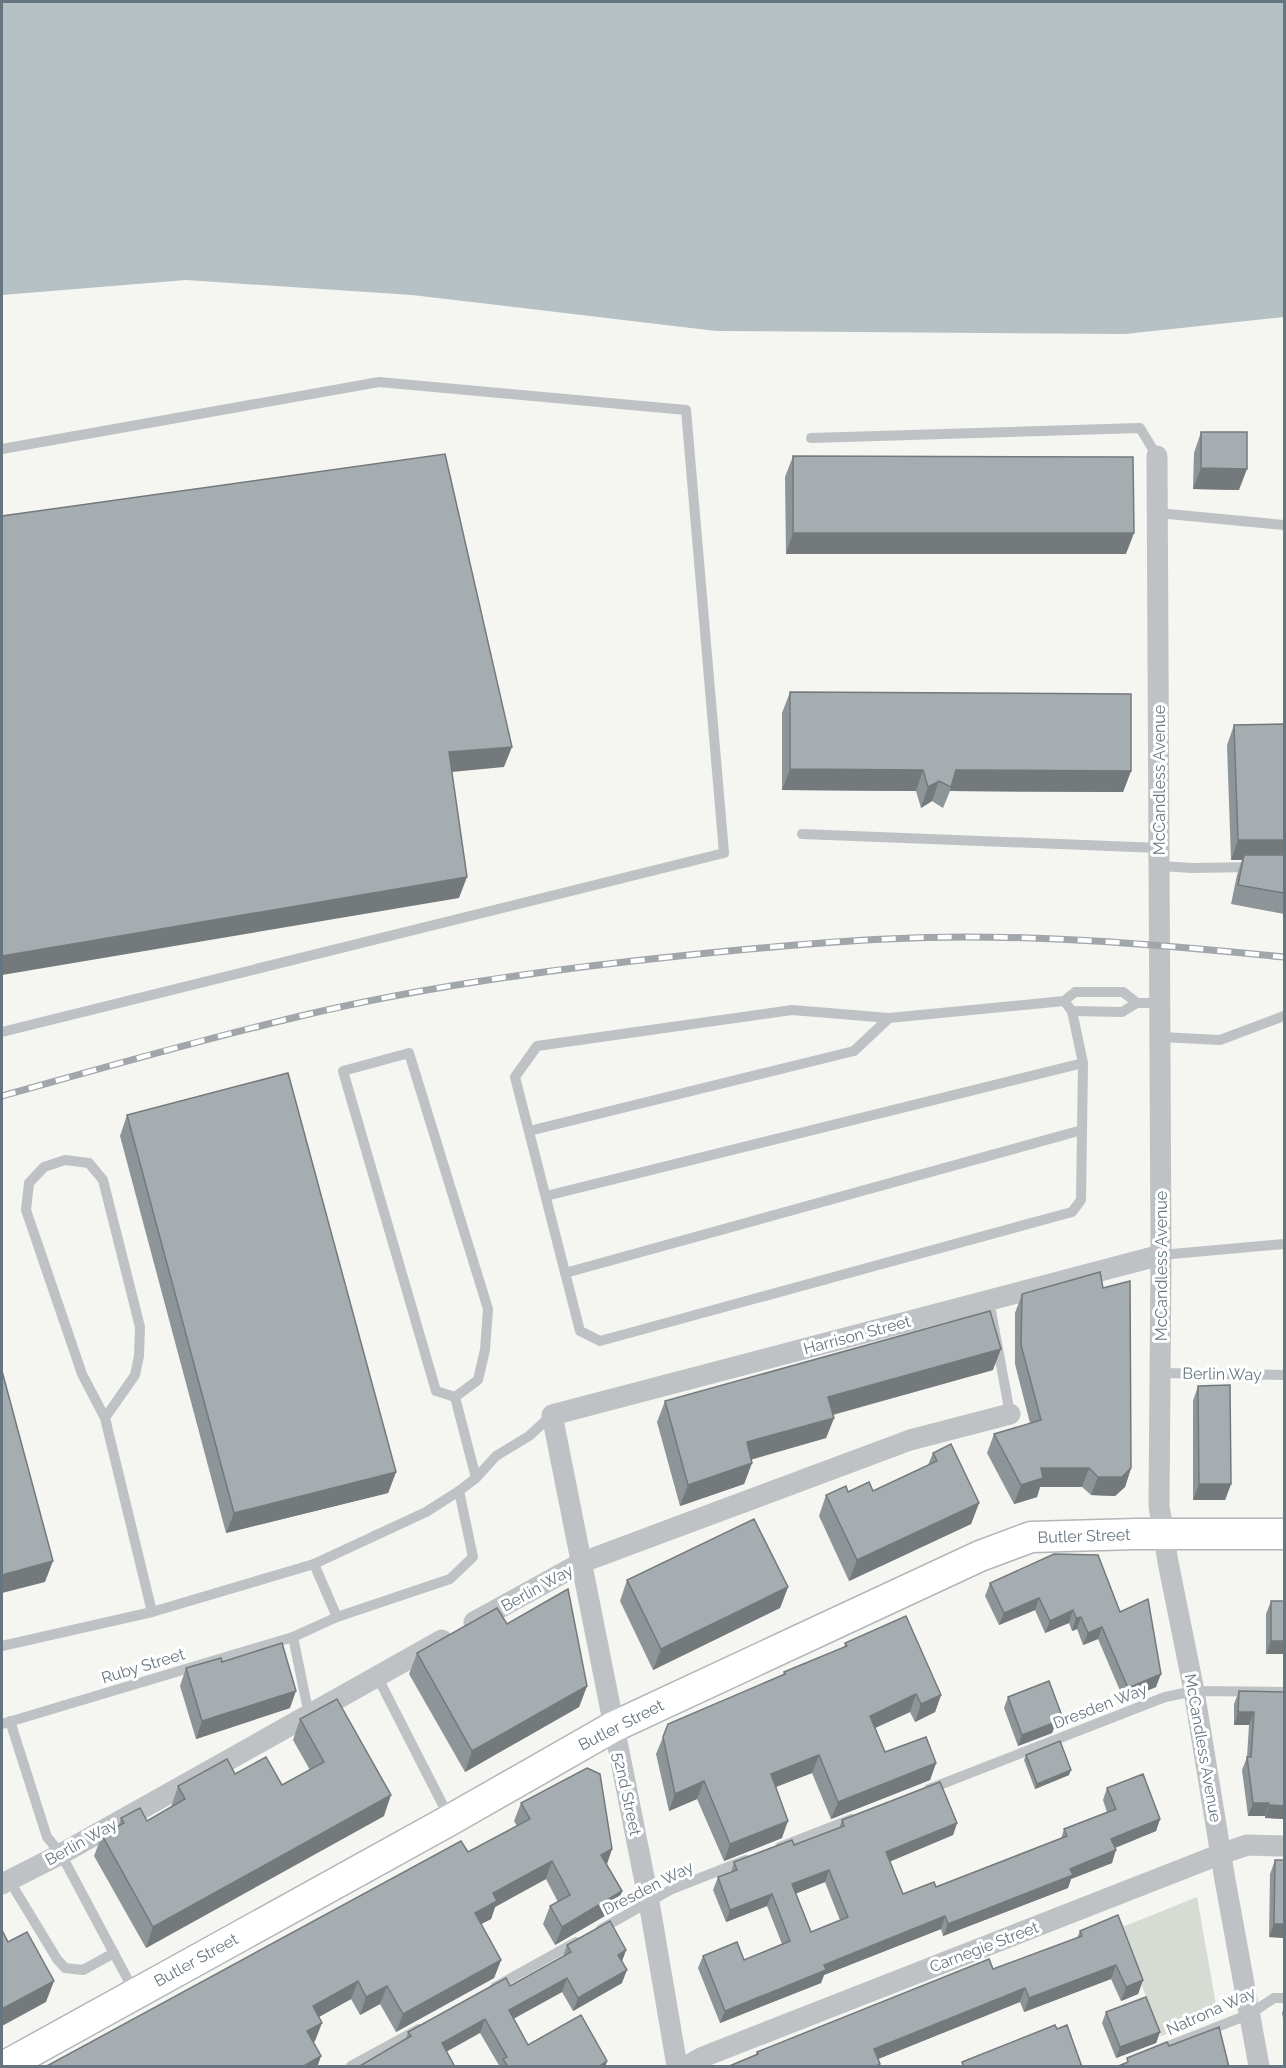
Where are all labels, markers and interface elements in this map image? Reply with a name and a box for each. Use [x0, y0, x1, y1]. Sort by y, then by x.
street label: McCandless Avenue [1150, 705, 1169, 855]
street label: McCandless Avenue [1152, 1191, 1171, 1341]
street label: Harrison Street [801, 1311, 913, 1358]
street label: Berlin Way [1182, 1364, 1262, 1384]
street label: Butler Street [1037, 1525, 1131, 1547]
street label: Berlin Way [498, 1560, 577, 1616]
street label: Ruby Street [99, 1644, 188, 1688]
street label: McCandless Avenue [1181, 1672, 1225, 1824]
street label: Dresden Way [1050, 1679, 1150, 1733]
street label: Butler Street [575, 1695, 667, 1755]
street label: 52nd Street [609, 1751, 645, 1838]
street label: Berlin Way [42, 1814, 121, 1870]
street label: Dresden Way [600, 1857, 697, 1919]
street label: Carnegie Street [927, 1917, 1042, 1977]
street label: Butler Street [151, 1929, 242, 1991]
street label: Natrona Way [1163, 1983, 1259, 2039]

